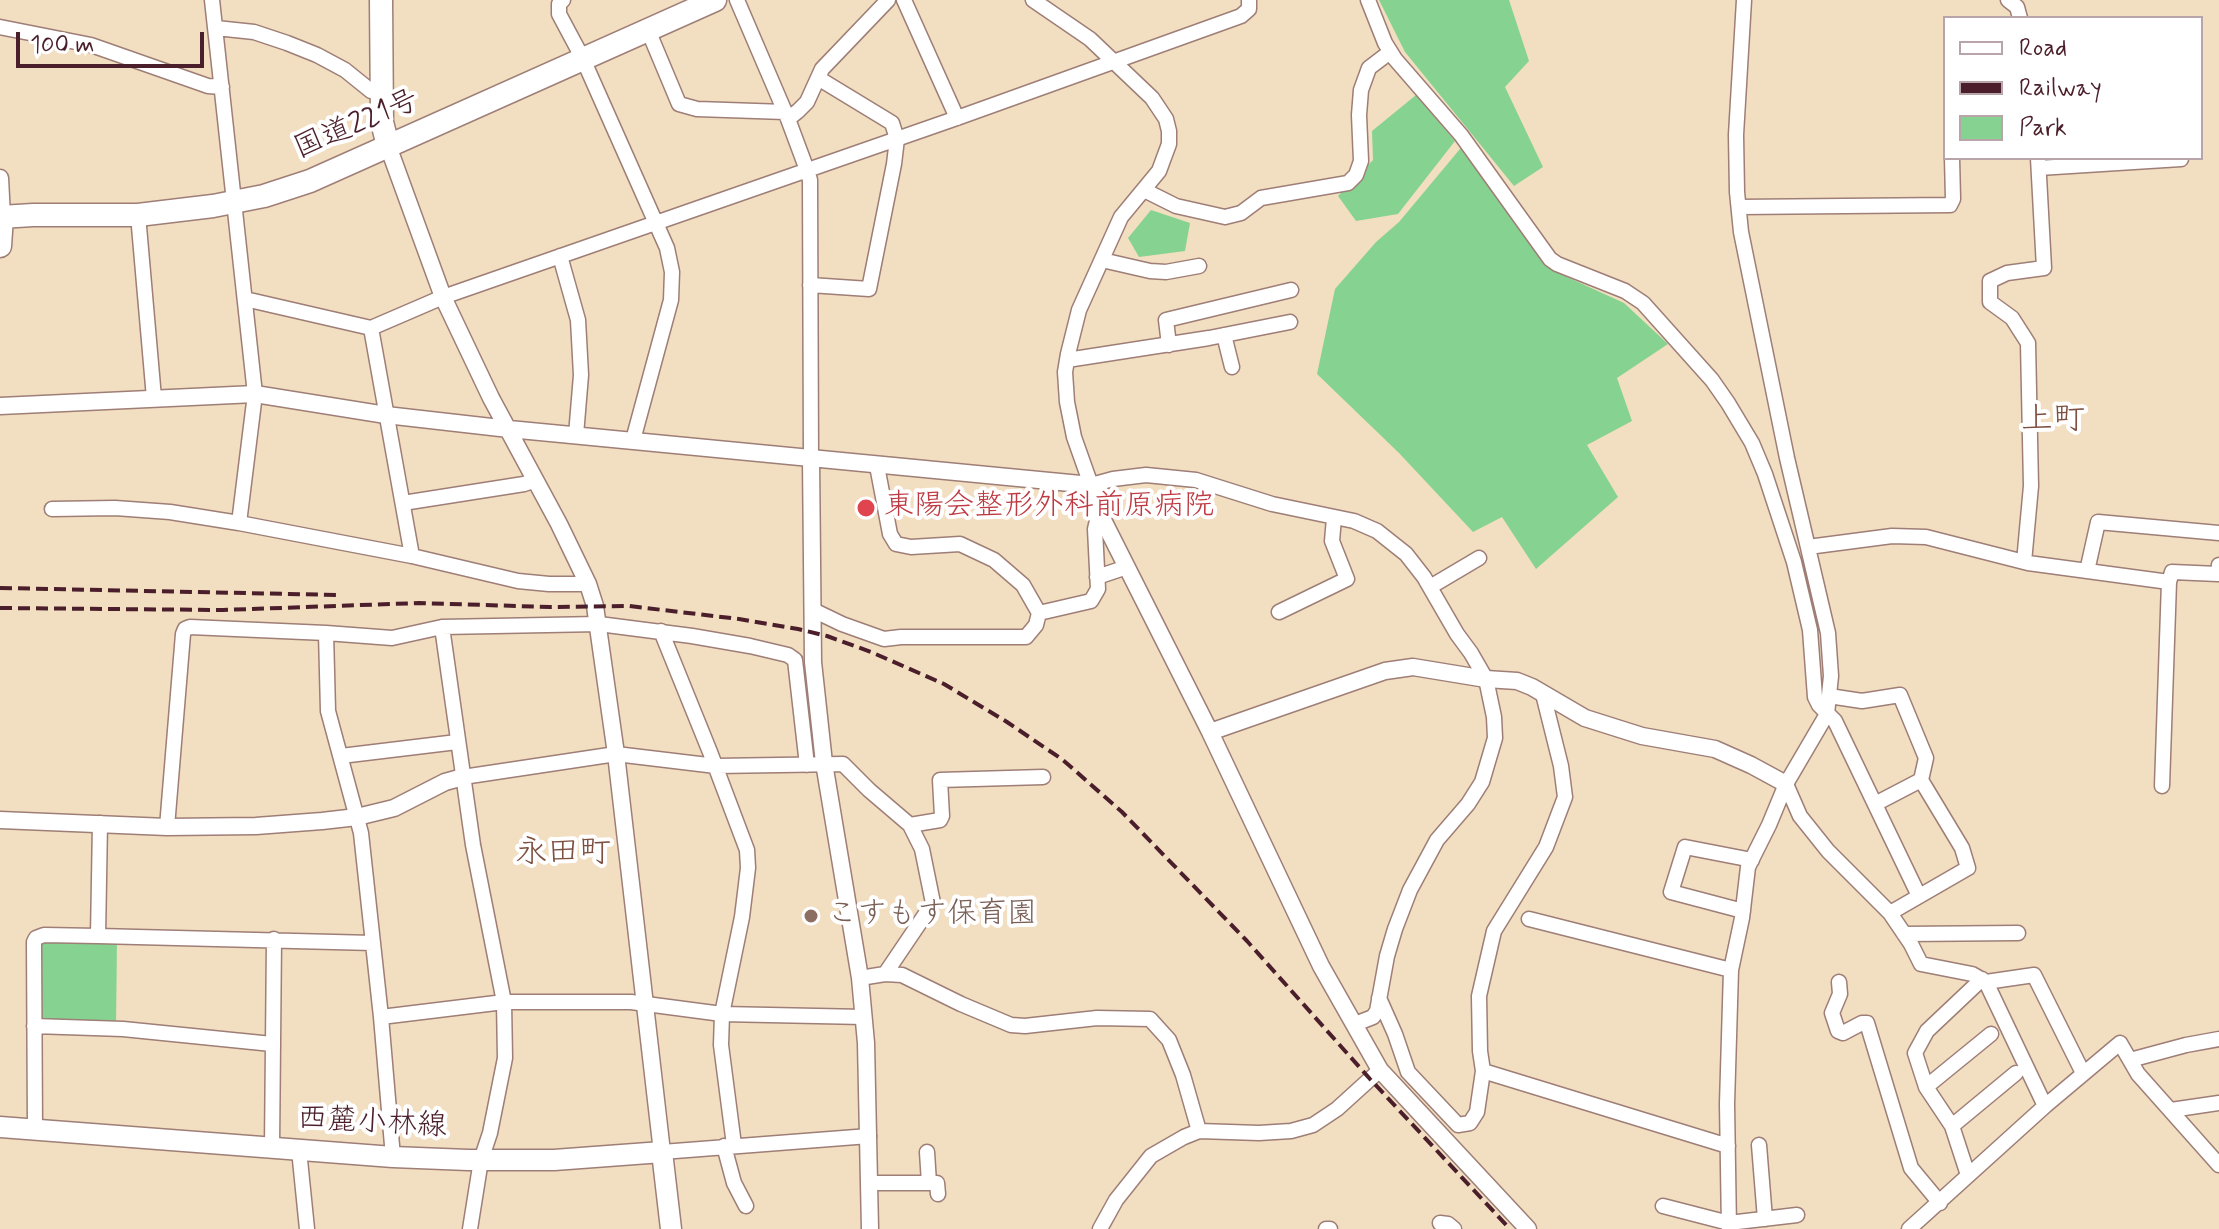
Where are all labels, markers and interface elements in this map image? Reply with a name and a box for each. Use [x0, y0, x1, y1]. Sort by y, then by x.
scale bar [20, 16, 208, 66]
legend [1943, 16, 2203, 160]
text: 100 m [30, 30, 94, 61]
text: Road [2019, 33, 2067, 64]
text: Railway [2019, 73, 2102, 104]
street label: 国道221号 [289, 84, 425, 168]
text: Park [2019, 113, 2067, 144]
district label: 上町 [2021, 402, 2085, 440]
place label: 東陽会整形外科前原病院 [884, 490, 1214, 526]
marker: 東陽会整形外科前原病院 [855, 497, 877, 519]
district label: 永田町 [515, 835, 611, 873]
place label: こすもす保育園 [827, 898, 1037, 934]
marker: こすもす保育園 [802, 907, 820, 925]
street label: 西麓小林線 [296, 1102, 448, 1146]

